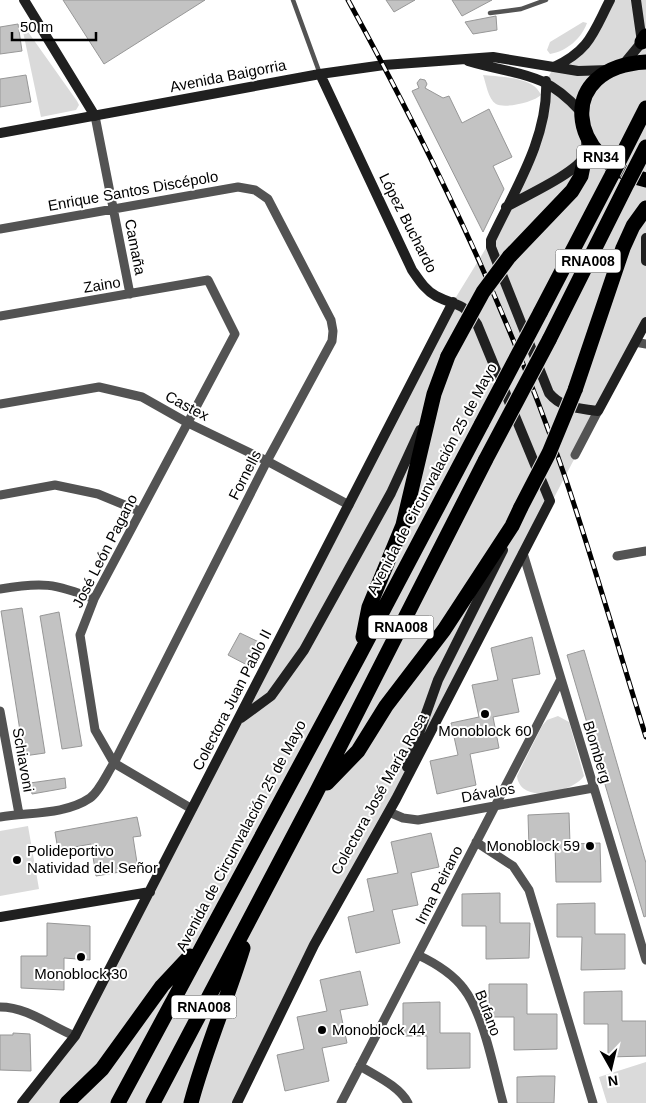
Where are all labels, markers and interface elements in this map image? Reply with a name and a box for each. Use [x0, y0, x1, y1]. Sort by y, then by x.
scale bar [12, 10, 96, 42]
text: 50 m [20, 18, 53, 35]
street label: Avenida Baigorria [168, 56, 288, 95]
road number: RN34 [577, 146, 625, 168]
street label: Enrique Santos Discépolo [46, 167, 219, 214]
street label: López Buchardo [376, 170, 441, 275]
street label: Camaña [122, 217, 149, 277]
road number: RNA008 [556, 250, 620, 272]
street label: Zaino [82, 273, 122, 296]
street label: Avenida de Circunvalación 25 de Mayo [363, 360, 500, 597]
street label: Castex [163, 387, 212, 424]
street label: Fornells [225, 447, 264, 502]
street label: José León Pagano [69, 491, 141, 610]
road number: RNA008 [368, 616, 434, 638]
street label: Colectora Juan Pablo II [189, 626, 275, 773]
marker: Monoblock 60 [479, 708, 491, 720]
street label: Colectora José María Rosa [327, 710, 430, 877]
street label: Avenida de Circunvalación 25 de Mayo [172, 717, 309, 954]
street label: Blomberg [580, 719, 615, 785]
place label: Monoblock 60 [438, 722, 532, 739]
street label: Schiavoni [9, 726, 38, 793]
street label: Dávalos [460, 779, 516, 806]
place label: Monoblock 59 [487, 837, 580, 854]
marker: Monoblock 59 [584, 840, 596, 852]
place label: Polideportivo Natividad del Señor [27, 842, 158, 876]
street label: Irma Peirano [411, 843, 466, 927]
marker: Polideportivo Natividad del Señor [11, 854, 23, 866]
marker: Monoblock 30 [75, 951, 87, 963]
place label: Monoblock 30 [34, 965, 128, 982]
street label: Bufano [472, 988, 505, 1038]
road number: RNA008 [172, 996, 236, 1019]
place label: Monoblock 44 [332, 1021, 425, 1038]
marker: Monoblock 44 [316, 1024, 328, 1036]
north arrow [586, 1043, 636, 1093]
text: N [607, 1072, 619, 1090]

